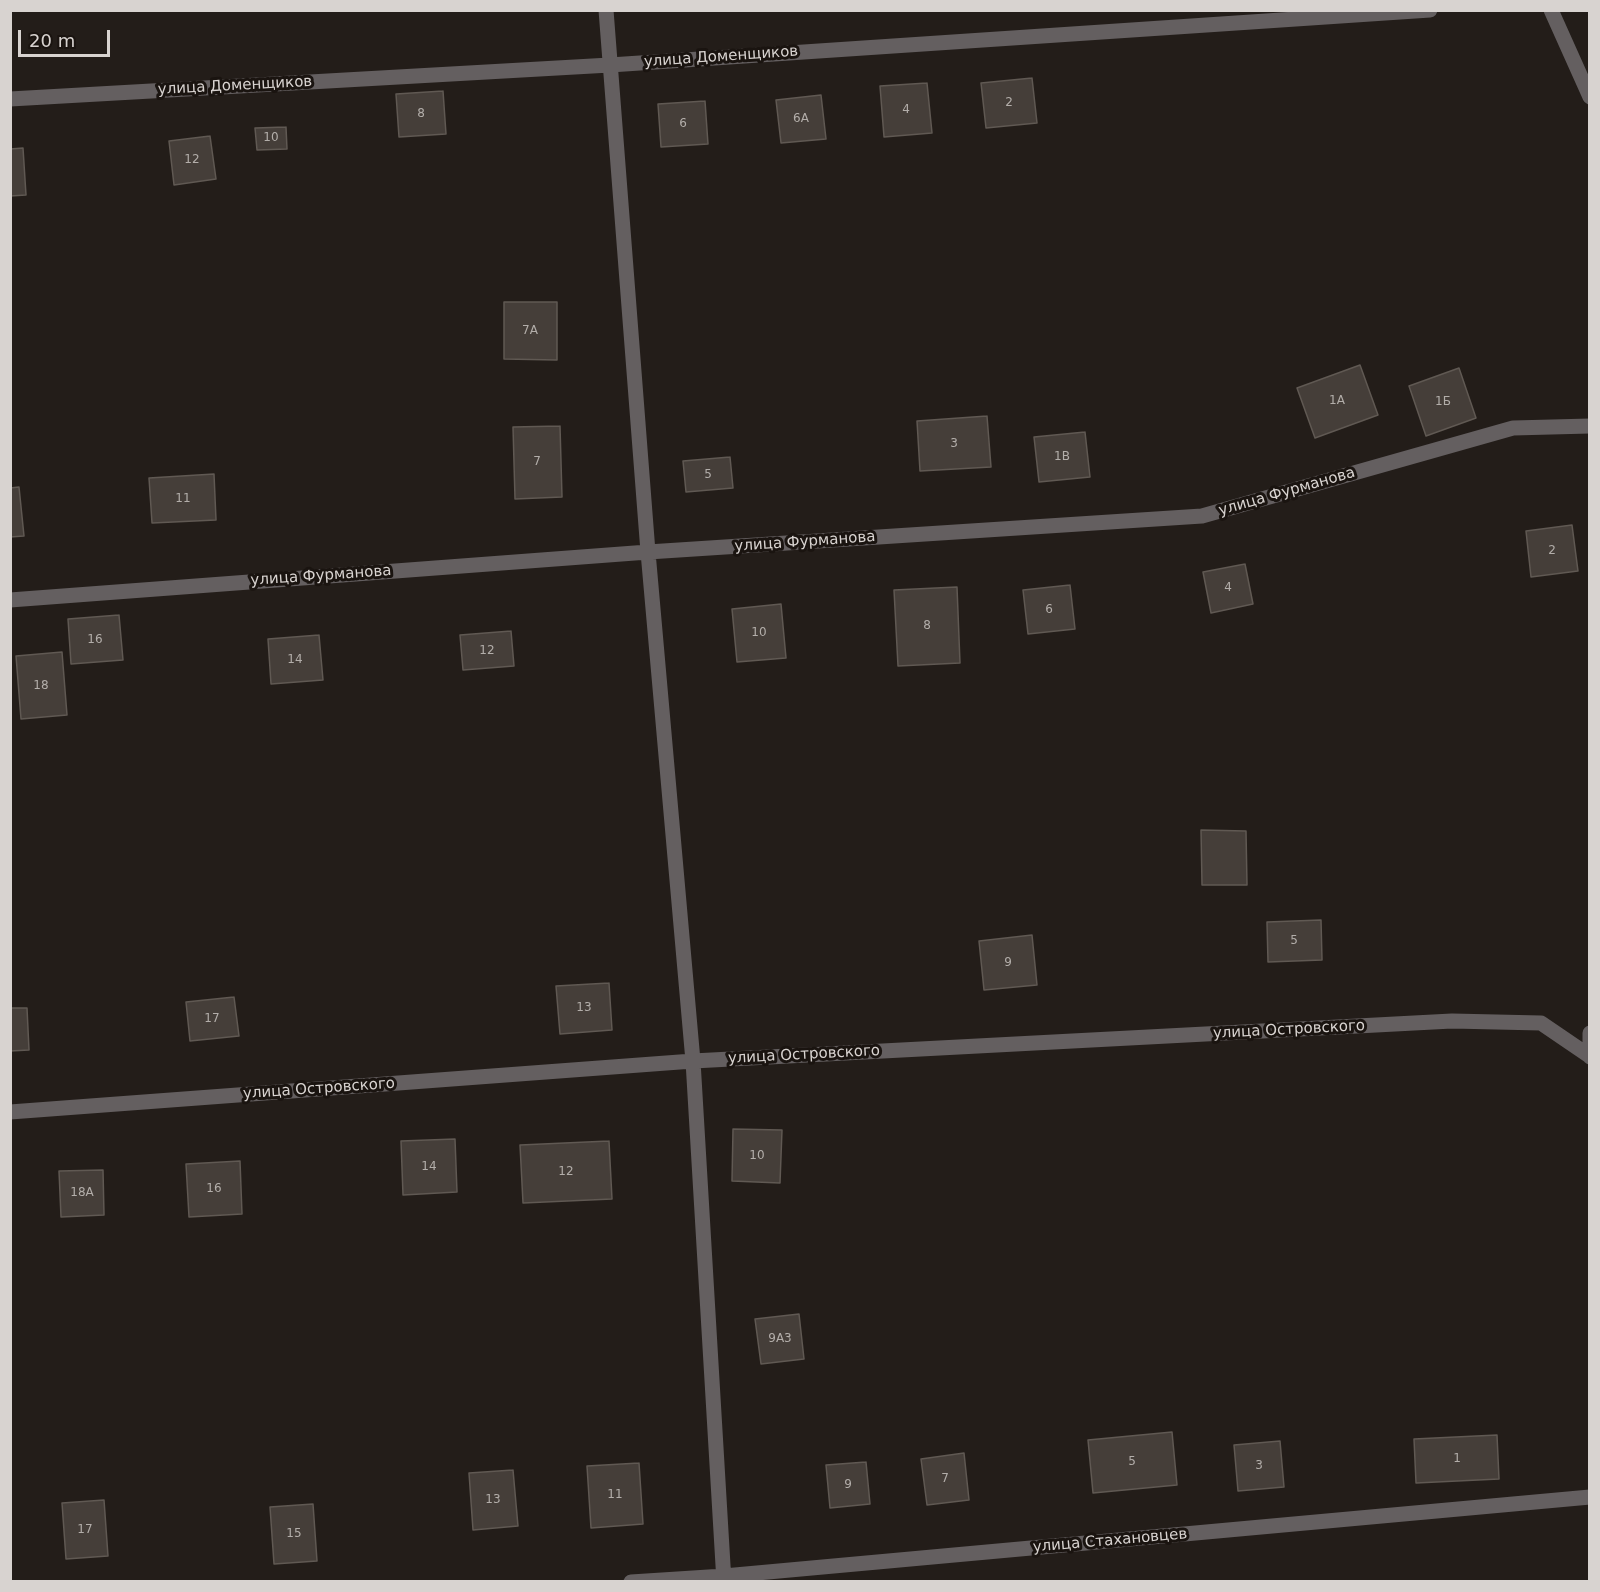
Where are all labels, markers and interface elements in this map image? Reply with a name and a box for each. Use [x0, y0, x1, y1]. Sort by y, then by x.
scale bar [21, 18, 112, 56]
text: 20 m [29, 30, 75, 51]
street label: улица Доменщиков [643, 43, 799, 71]
street label: улица Доменщиков [157, 73, 313, 99]
house number: 2 [1005, 96, 1013, 110]
house number: 4 [902, 103, 910, 117]
house number: 8 [417, 107, 425, 121]
house number: 6А [793, 112, 809, 126]
house number: 6 [679, 117, 687, 131]
house number: 10 [263, 131, 279, 145]
house number: 12 [184, 153, 200, 167]
house number: 7А [522, 324, 538, 338]
house number: 1А [1329, 394, 1345, 408]
house number: 1Б [1435, 395, 1451, 409]
house number: 3 [950, 437, 958, 451]
house number: 1В [1054, 450, 1070, 464]
house number: 7 [533, 455, 541, 469]
street label: улица Фурманова [1217, 464, 1357, 520]
house number: 5 [704, 468, 712, 482]
house number: 11 [175, 492, 191, 506]
street label: улица Фурманова [734, 528, 876, 556]
house number: 2 [1548, 544, 1556, 558]
street label: улица Фурманова [250, 562, 392, 590]
house number: 4 [1224, 581, 1232, 595]
house number: 6 [1045, 603, 1053, 617]
house number: 8 [923, 619, 931, 633]
house number: 10 [751, 626, 767, 640]
house number: 16 [87, 633, 103, 647]
house number: 12 [479, 644, 495, 658]
house number: 14 [287, 653, 303, 667]
house number: 18 [33, 679, 49, 693]
house number: 5 [1290, 934, 1298, 948]
house number: 9 [1004, 956, 1012, 970]
house number: 13 [576, 1001, 592, 1015]
house number: 17 [204, 1012, 220, 1026]
street label: улица Островского [1213, 1017, 1365, 1043]
street label: улица Островского [728, 1042, 880, 1068]
street label: улица Островского [242, 1075, 396, 1103]
house number: 10 [749, 1149, 765, 1163]
house number: 14 [421, 1160, 437, 1174]
house number: 12 [558, 1165, 574, 1179]
house number: 16 [206, 1182, 222, 1196]
house number: 18А [70, 1186, 94, 1200]
house number: 9А3 [768, 1332, 792, 1346]
house number: 1 [1453, 1452, 1461, 1466]
house number: 5 [1128, 1455, 1136, 1469]
house number: 3 [1255, 1459, 1263, 1473]
house number: 7 [941, 1472, 949, 1486]
house number: 9 [844, 1478, 852, 1492]
house number: 11 [607, 1488, 623, 1502]
house number: 13 [485, 1493, 501, 1507]
house number: 17 [77, 1523, 93, 1537]
street label: улица Стахановцев [1032, 1525, 1188, 1557]
house number: 15 [286, 1527, 302, 1541]

